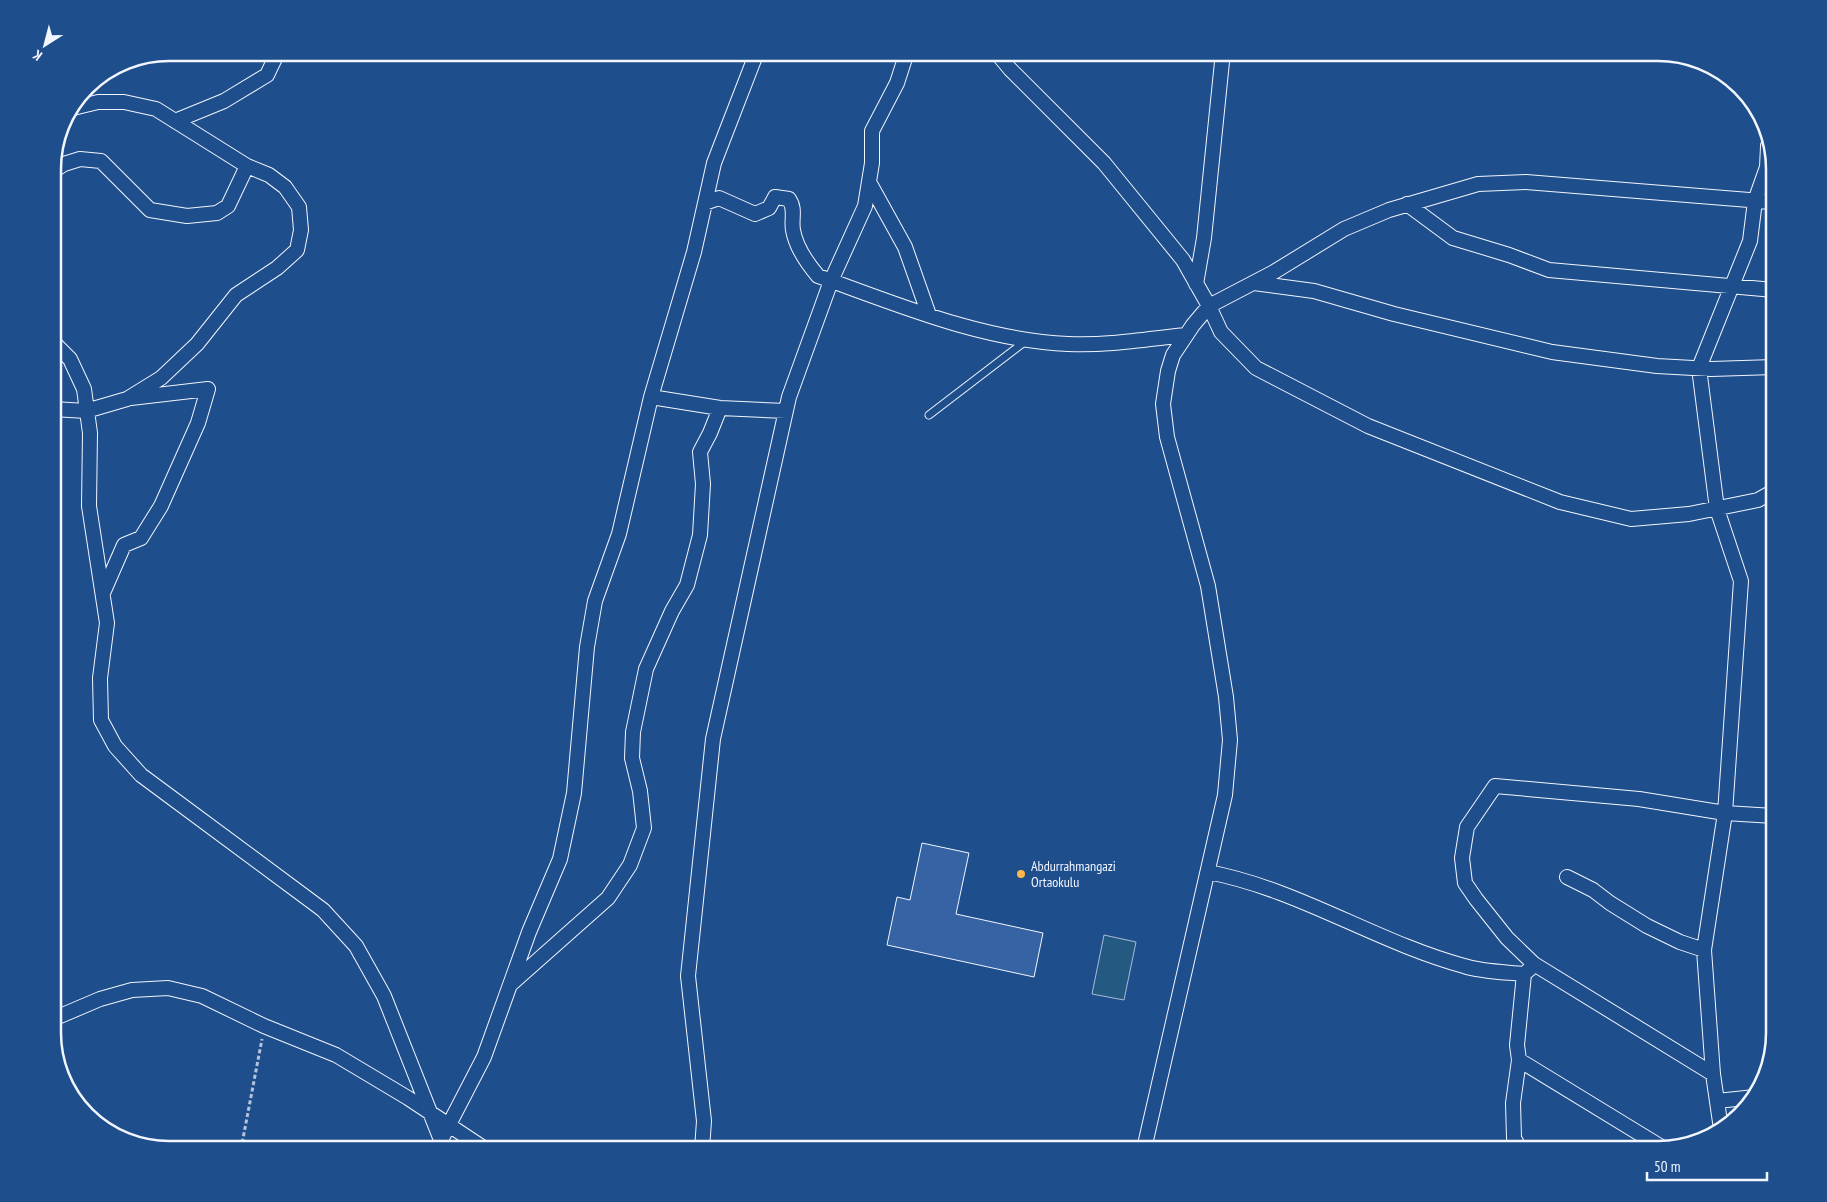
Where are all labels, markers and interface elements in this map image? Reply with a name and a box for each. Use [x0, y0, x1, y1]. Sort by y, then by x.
north arrow [20, 20, 70, 70]
text: K [29, 46, 46, 65]
place label: Abdurrahmangazi Ortaokulu [1031, 857, 1116, 891]
marker: Abdurrahmangazi Ortaokulu [1015, 868, 1027, 880]
scale bar [1647, 1150, 1767, 1182]
text: 50 m [1654, 1157, 1680, 1176]

